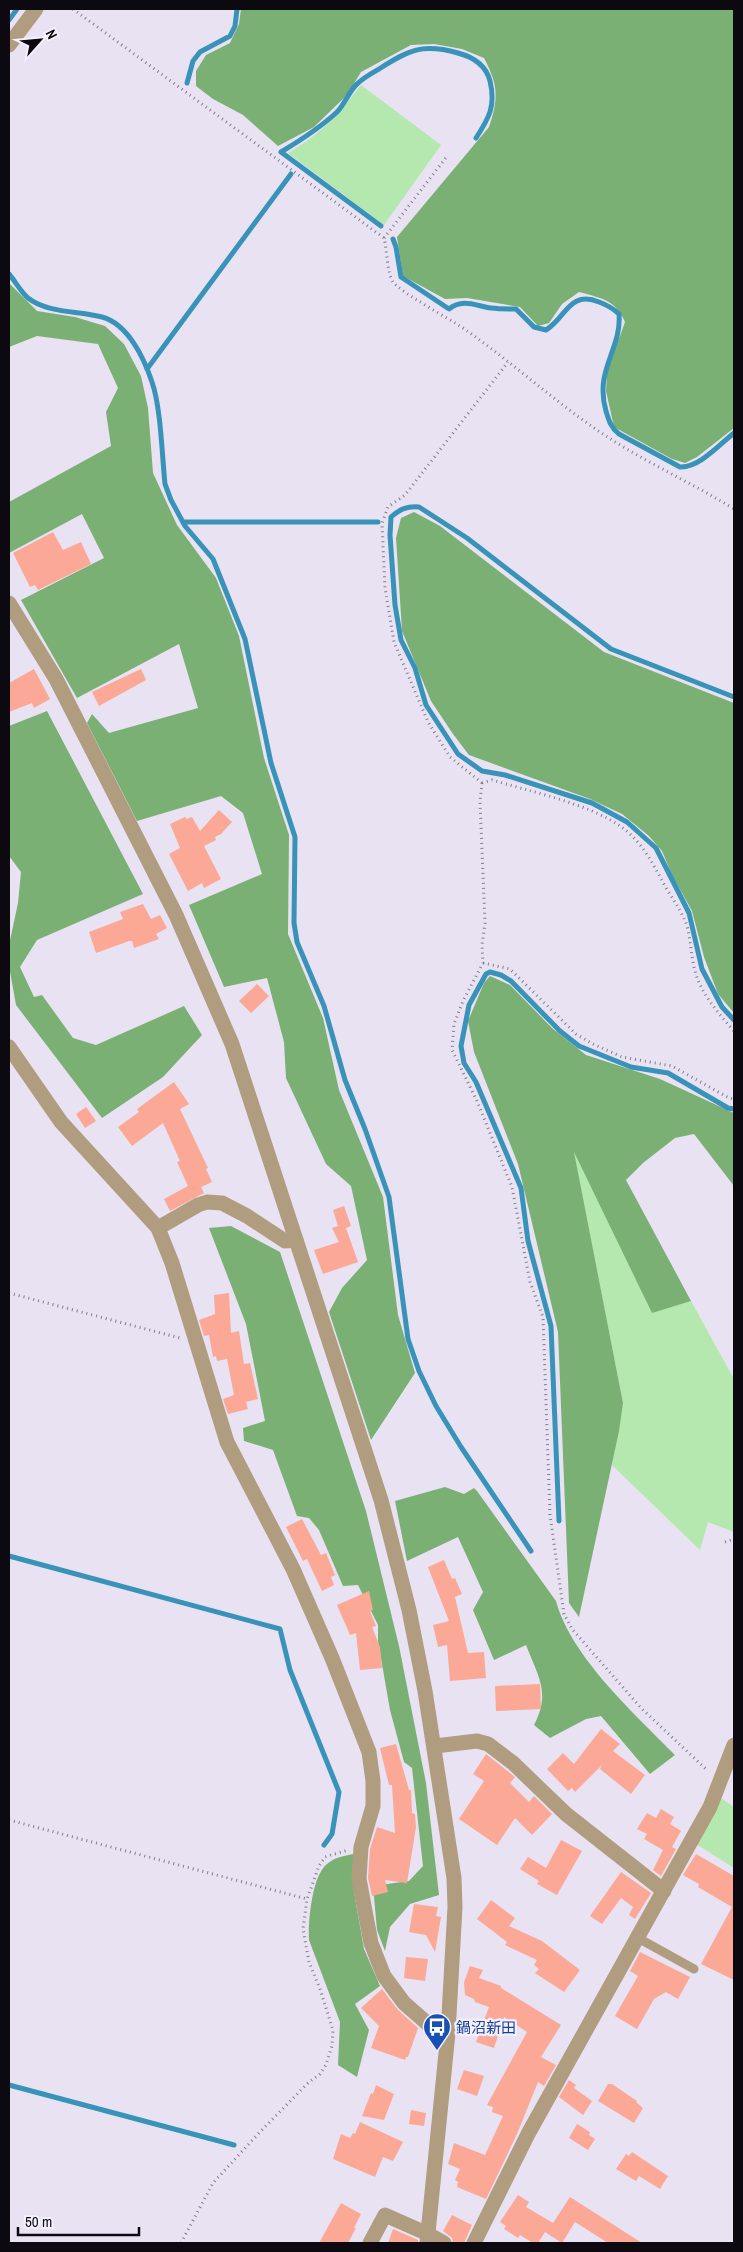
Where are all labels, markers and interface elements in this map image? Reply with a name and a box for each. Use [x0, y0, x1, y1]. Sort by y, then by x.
north arrow [15, 15, 65, 65]
text: N [42, 26, 61, 42]
bus stop icon: 鍋沼新田 [422, 2012, 452, 2051]
place label: 鍋沼新田 [456, 2017, 516, 2038]
scale bar [18, 2204, 139, 2236]
text: 50 m [25, 2211, 52, 2232]

